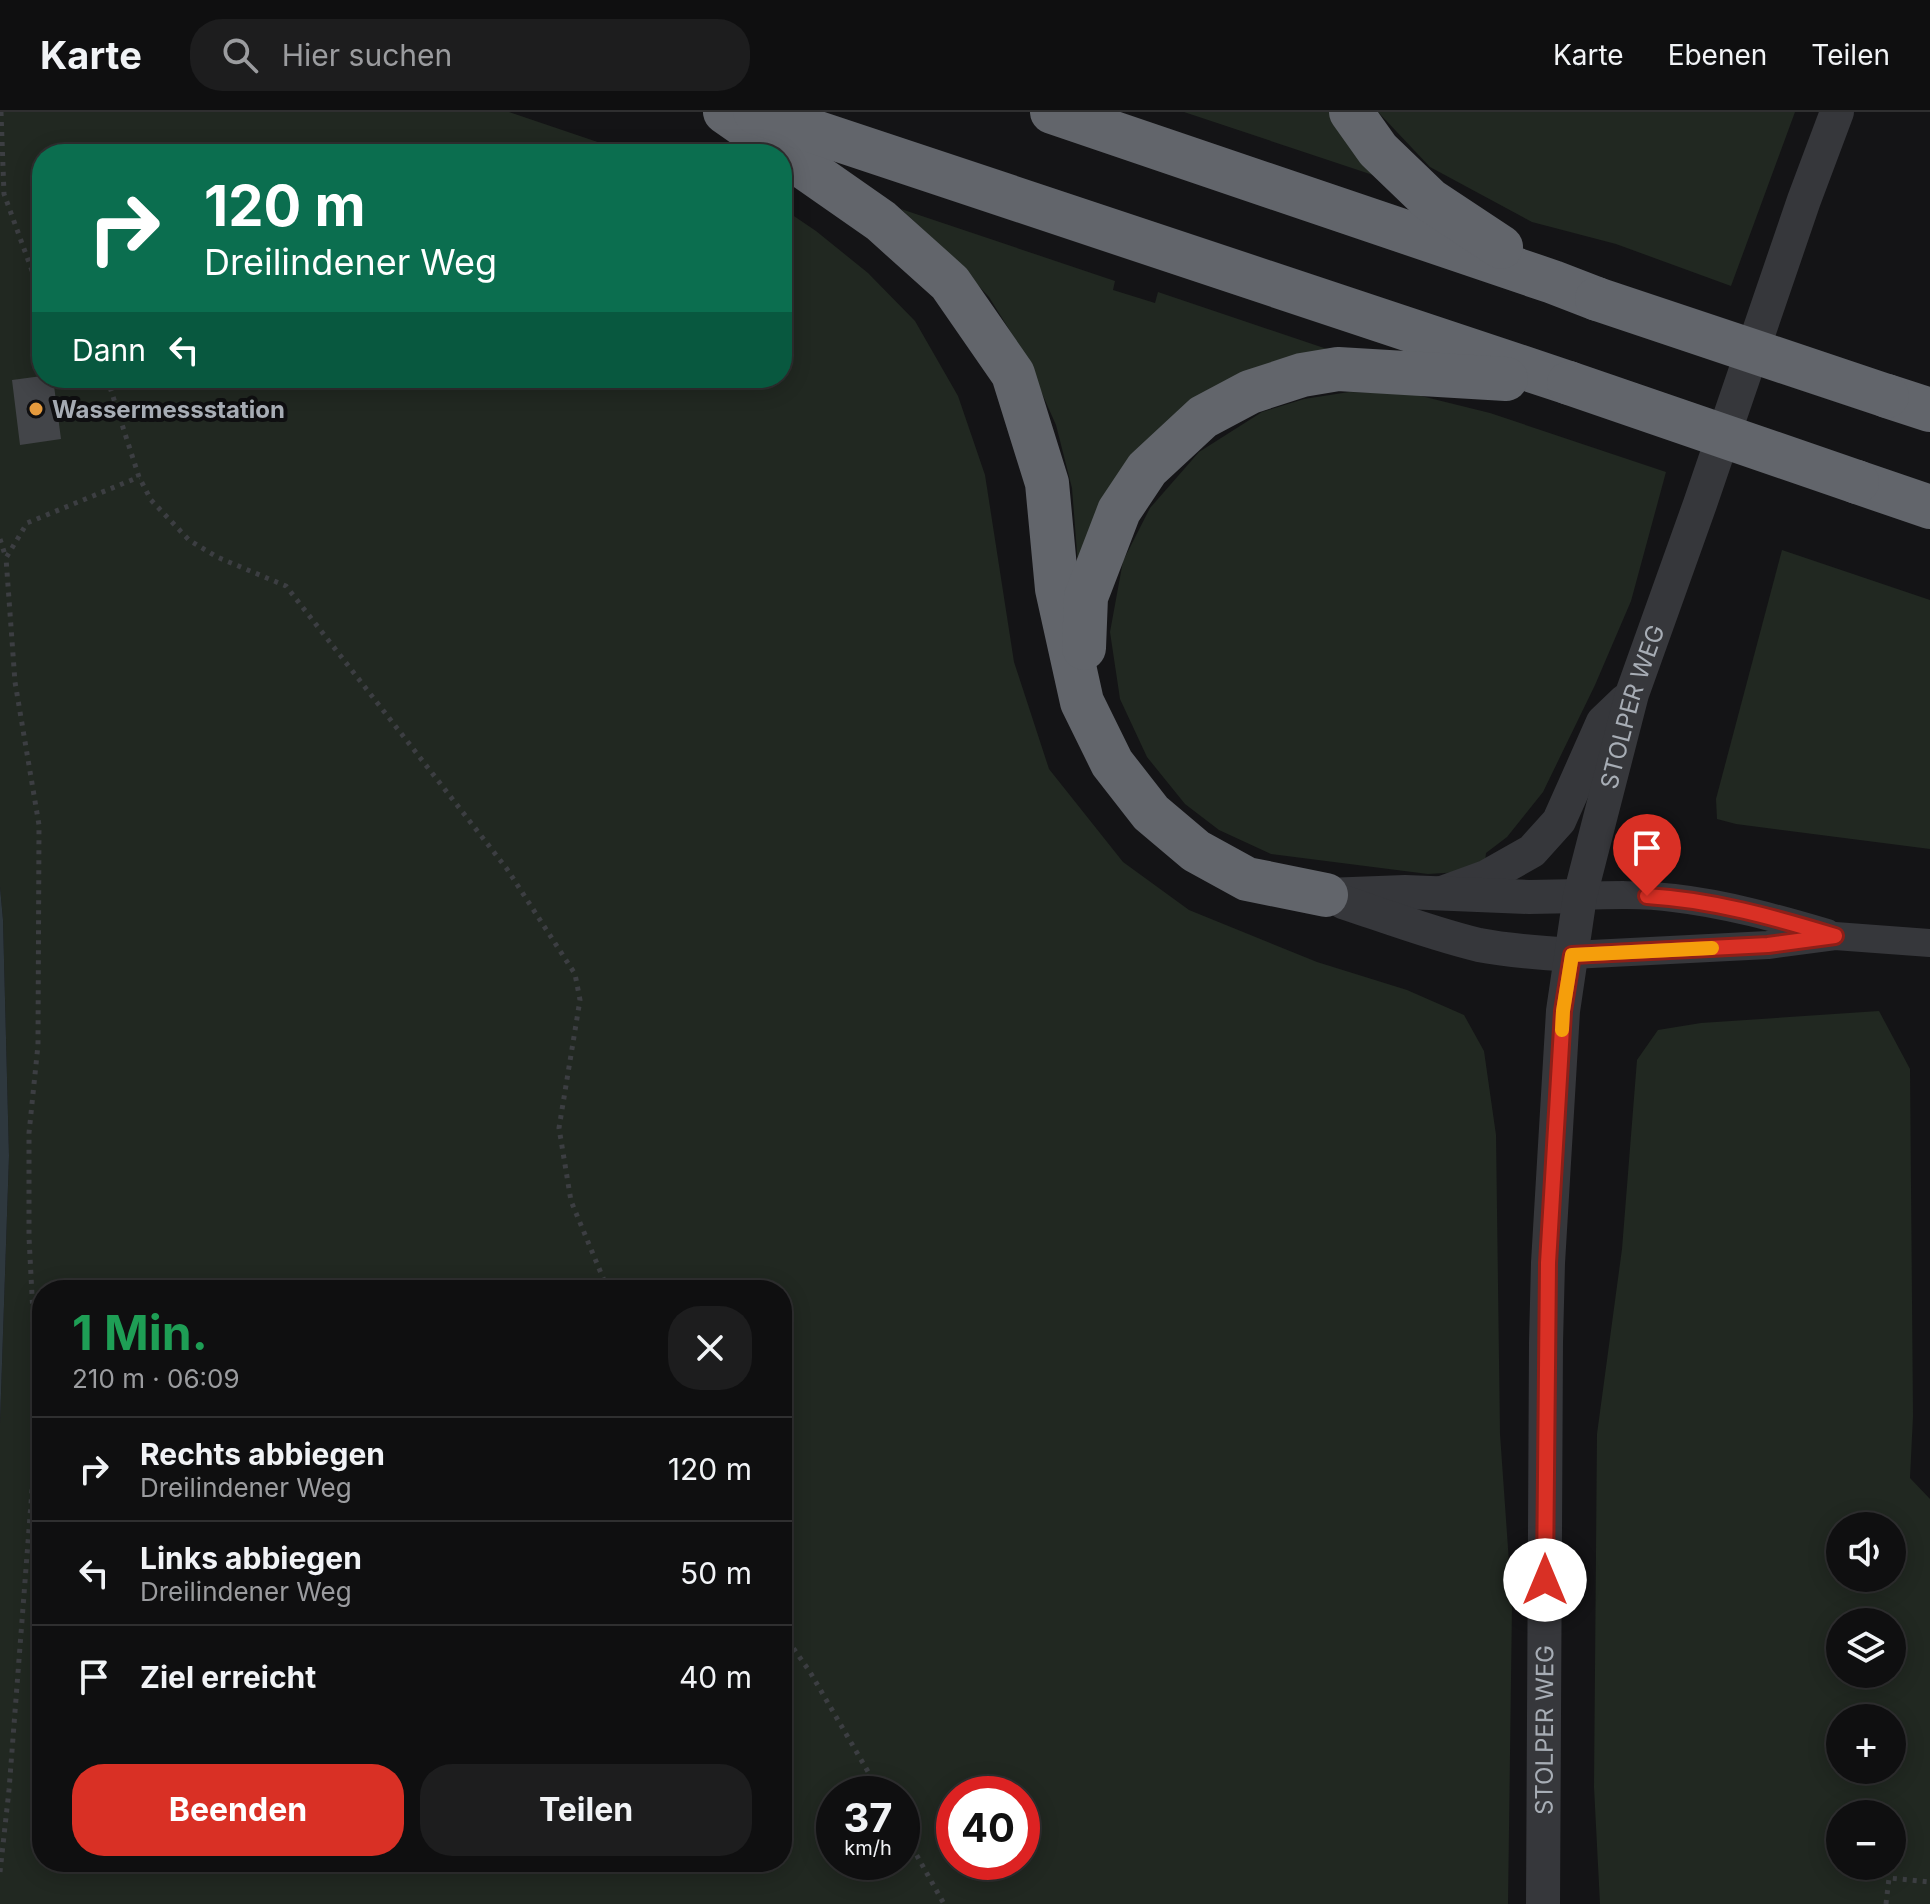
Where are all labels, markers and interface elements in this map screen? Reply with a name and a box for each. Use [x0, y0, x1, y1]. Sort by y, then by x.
search box [190, 19, 750, 91]
text: Karte [40, 32, 142, 78]
icon: search [218, 33, 262, 77]
text: Hier suchen [282, 37, 452, 73]
text: Karte [1553, 38, 1624, 72]
text: Ebenen [1668, 38, 1767, 72]
text: Teilen [1811, 38, 1890, 72]
text: 120 m [204, 172, 366, 240]
icon: right [72, 176, 176, 280]
text: Dreilindener Weg [204, 240, 497, 284]
icon: left [162, 328, 206, 372]
text: Dann [72, 332, 146, 368]
place label: Wassermessstation [52, 395, 285, 424]
marker: Wassermessstation [27, 400, 45, 418]
street label: STOLPER WEG [1594, 621, 1670, 792]
pin [1613, 814, 1681, 896]
icon: arrive [1625, 826, 1669, 870]
text: 1 Min. [72, 1303, 208, 1362]
button: close [668, 1306, 752, 1390]
text: 210 m · 06:09 [72, 1363, 240, 1394]
text: Rechts abbiegen [140, 1436, 385, 1472]
icon: right [72, 1447, 116, 1491]
text: 120 m [668, 1451, 752, 1487]
text: Dreilindener Weg [140, 1472, 352, 1503]
map controls [1826, 1512, 1906, 1880]
button: sound [1826, 1512, 1906, 1592]
position arrow [1503, 1538, 1587, 1622]
text: Links abbiegen [140, 1540, 362, 1576]
icon: left [72, 1551, 116, 1595]
text: 50 m [680, 1555, 752, 1591]
text: Dreilindener Weg [140, 1576, 352, 1607]
button: layers [1826, 1608, 1906, 1688]
street label: STOLPER WEG [1529, 1645, 1559, 1815]
icon: arrive [72, 1655, 116, 1699]
text: Ziel erreicht [140, 1659, 316, 1695]
text: 40 m [679, 1659, 752, 1695]
button: + [1826, 1704, 1906, 1784]
button: Beenden [72, 1764, 404, 1856]
button: Teilen [420, 1764, 752, 1856]
speed limit sign: 40 [936, 1776, 1040, 1880]
text: 37 [843, 1793, 893, 1842]
button: − [1826, 1800, 1906, 1880]
text: km/h [844, 1836, 892, 1860]

